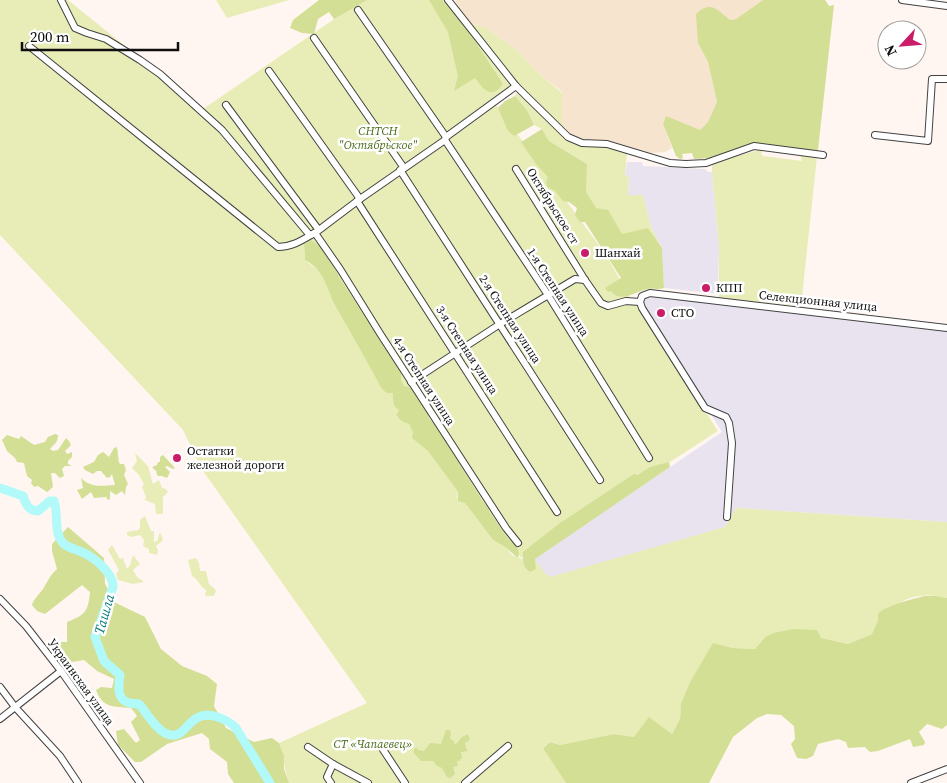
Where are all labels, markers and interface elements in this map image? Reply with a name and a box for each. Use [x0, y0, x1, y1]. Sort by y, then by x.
scale bar [22, 20, 179, 52]
north arrow [877, 20, 927, 70]
text: 200 m [30, 26, 70, 47]
text: N [879, 42, 902, 60]
park label: СНТСН "Октябрьское" [339, 123, 417, 153]
street label: Октябрьское ст [523, 165, 583, 248]
street label: 1-я Степная улица [523, 245, 593, 340]
place label: Шанхай [595, 245, 641, 261]
marker: Шанхай [579, 247, 591, 259]
street label: 2-я Степная улица [475, 272, 545, 367]
place label: КПП [716, 280, 742, 296]
marker: КПП [700, 282, 712, 294]
street label: Селекционная улица [758, 287, 879, 315]
street label: 3-я Степная улица [432, 303, 502, 398]
place label: СТО [671, 305, 694, 321]
marker: СТО [655, 307, 667, 319]
street label: 4-я Степная улица [389, 334, 459, 429]
place label: Остатки железной дороги [187, 443, 285, 473]
marker: Остатки железной дороги [171, 452, 183, 464]
water label: Ташла [89, 591, 119, 636]
street label: Украинская улица [44, 635, 118, 729]
park label: СТ «Чапаевец» [334, 736, 412, 752]

